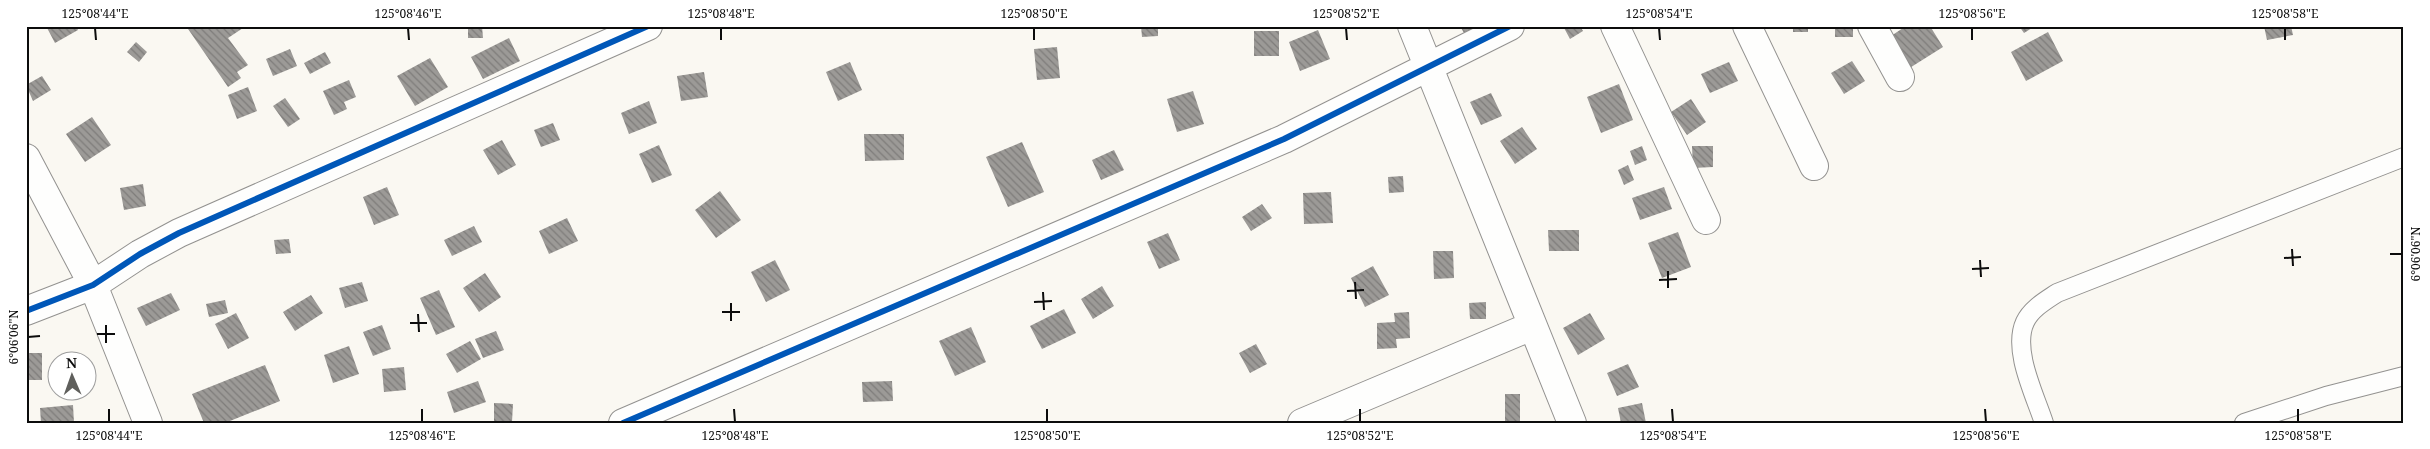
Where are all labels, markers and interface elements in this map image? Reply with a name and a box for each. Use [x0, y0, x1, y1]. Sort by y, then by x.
text: 125°08'44"E [62, 5, 128, 22]
text: 125°08'46"E [375, 5, 441, 22]
text: 125°08'48"E [688, 5, 754, 22]
text: 125°08'50"E [1001, 5, 1067, 22]
text: 125°08'52"E [1313, 5, 1379, 22]
text: 125°08'54"E [1626, 5, 1692, 22]
text: 125°08'56"E [1939, 5, 2005, 22]
text: 125°08'58"E [2252, 5, 2318, 22]
text: 6°06'06"N [2407, 226, 2424, 282]
text: 6°06'06"N [5, 309, 22, 365]
north arrow [48, 352, 98, 402]
text: N [66, 353, 77, 372]
text: 125°08'44"E [76, 427, 142, 444]
text: 125°08'46"E [389, 427, 455, 444]
text: 125°08'48"E [702, 427, 768, 444]
text: 125°08'50"E [1014, 427, 1080, 444]
text: 125°08'52"E [1327, 427, 1393, 444]
text: 125°08'54"E [1640, 427, 1706, 444]
text: 125°08'56"E [1953, 427, 2019, 444]
text: 125°08'58"E [2265, 427, 2331, 444]

